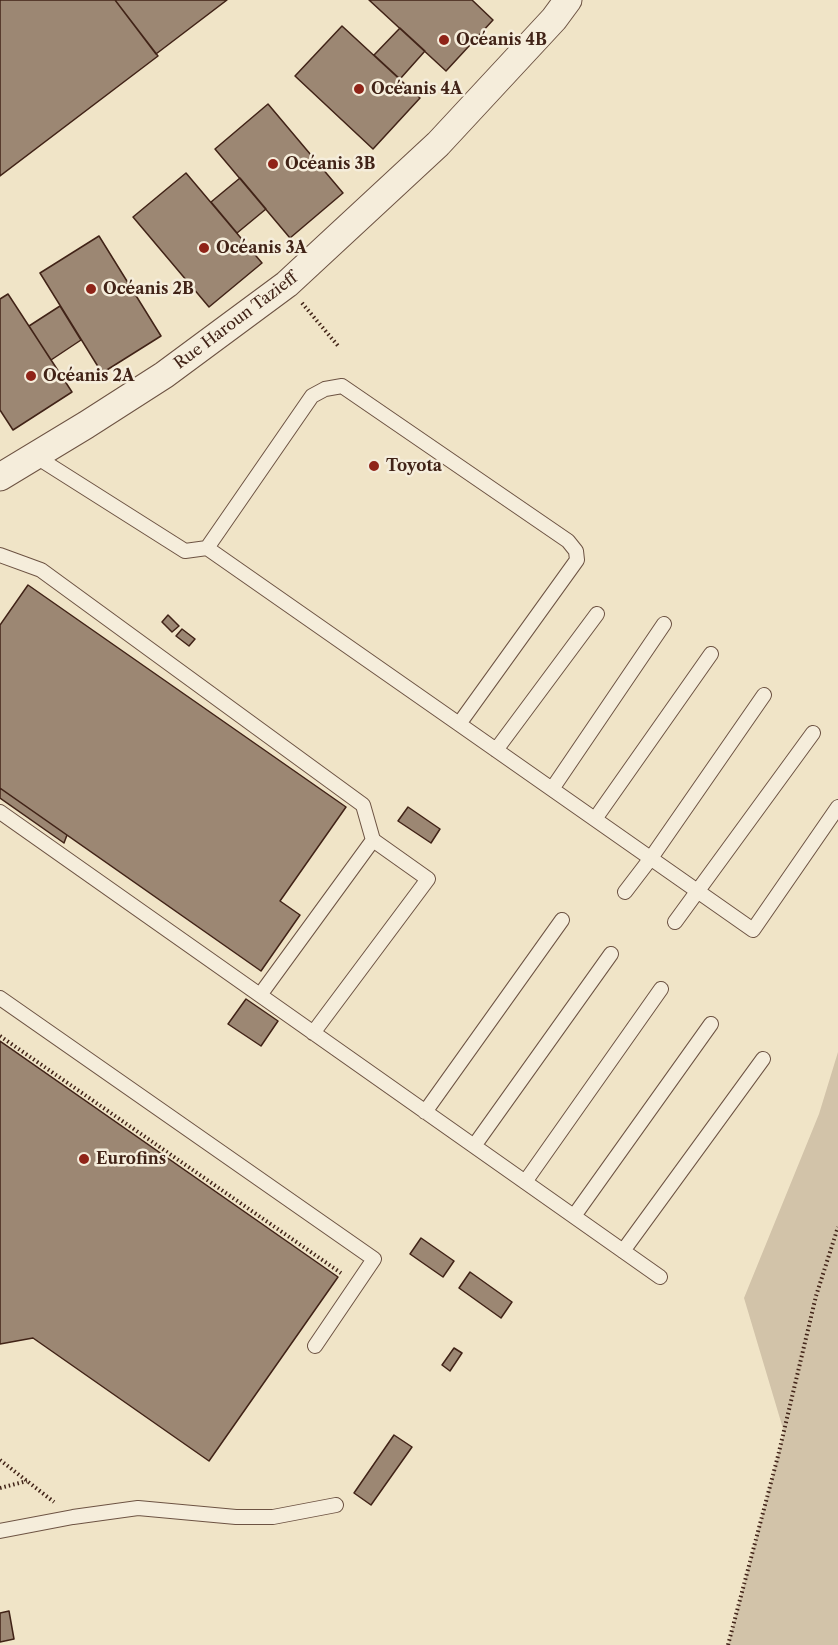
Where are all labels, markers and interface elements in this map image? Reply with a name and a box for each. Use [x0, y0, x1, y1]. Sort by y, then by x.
place label: Océanis 4B [456, 30, 547, 50]
marker: Océanis 4B [437, 33, 451, 47]
place label: Océanis 4A [371, 79, 462, 99]
marker: Océanis 4A [352, 82, 366, 96]
place label: Océanis 3B [285, 154, 375, 174]
marker: Océanis 3B [266, 157, 280, 171]
place label: Océanis 3A [216, 238, 307, 258]
marker: Océanis 3A [197, 241, 211, 255]
street label: Rue Haroun Tazieff [171, 268, 301, 374]
place label: Océanis 2B [103, 279, 194, 299]
marker: Océanis 2B [84, 282, 98, 296]
place label: Océanis 2A [43, 366, 134, 386]
marker: Océanis 2A [24, 369, 38, 383]
place label: Toyota [386, 456, 442, 476]
marker: Toyota [367, 459, 381, 473]
place label: Eurofins [96, 1149, 166, 1169]
marker: Eurofins [77, 1152, 91, 1166]

